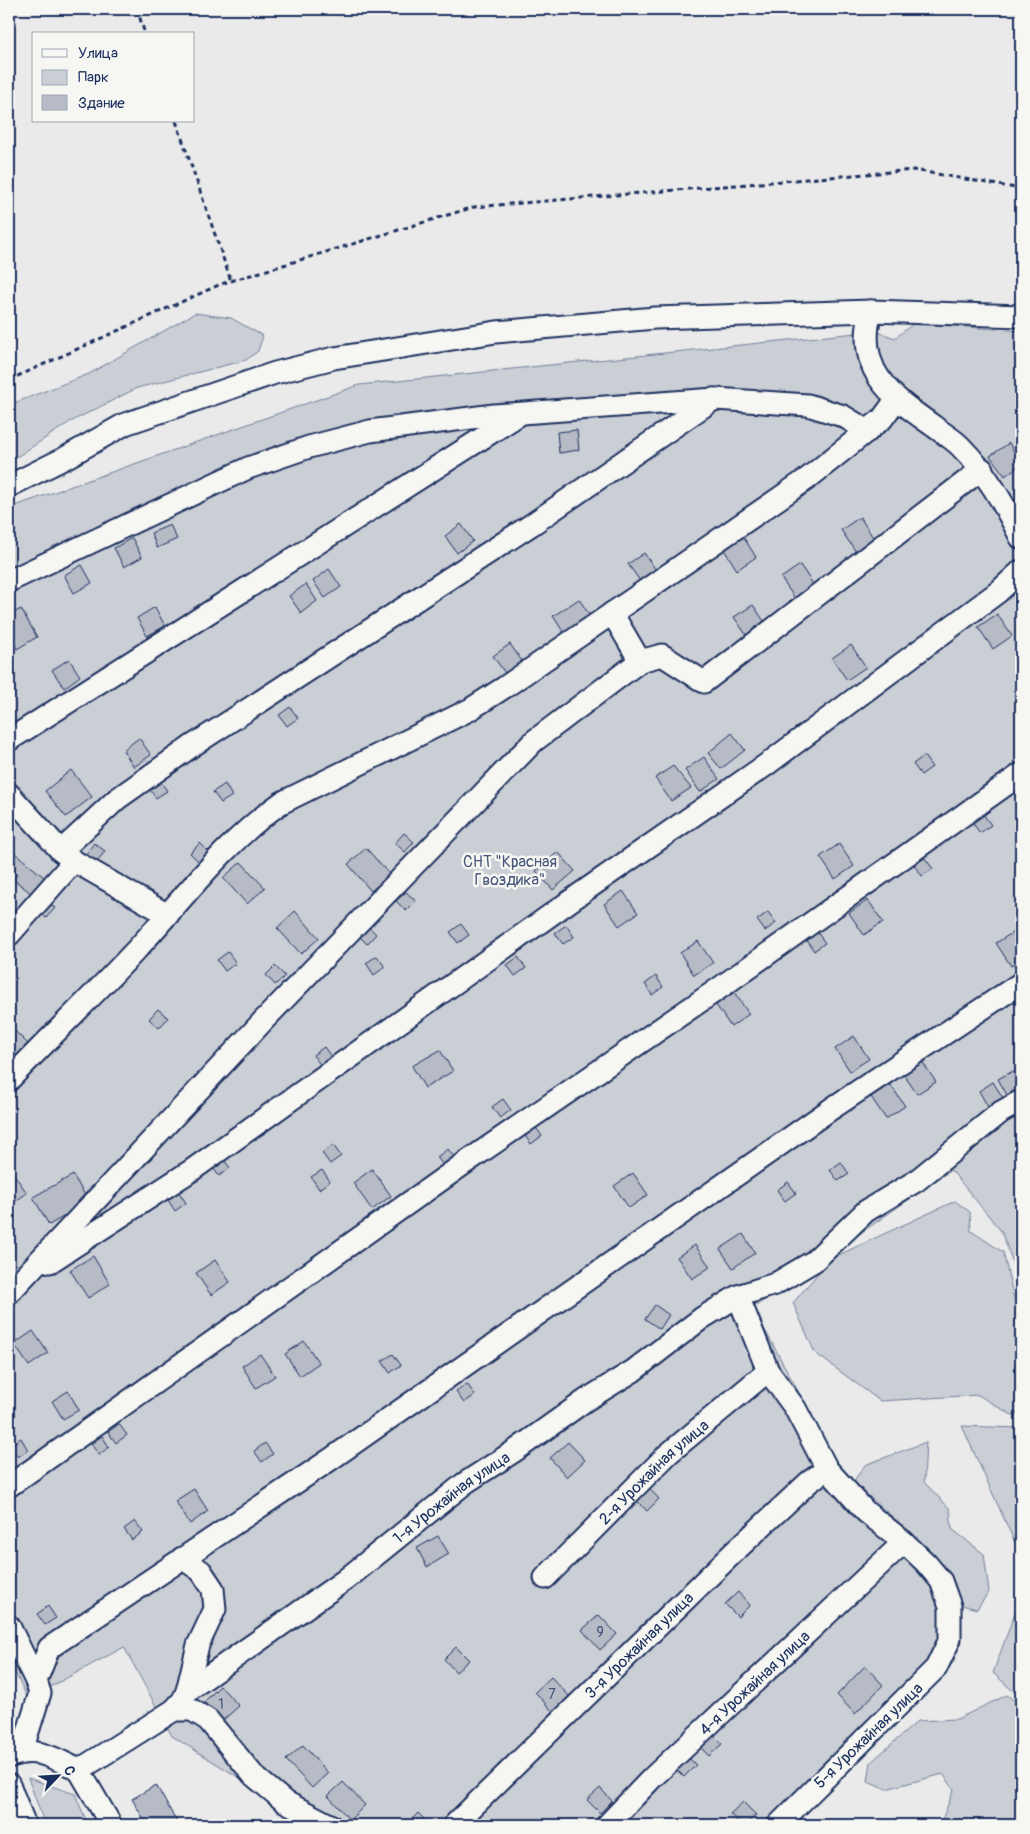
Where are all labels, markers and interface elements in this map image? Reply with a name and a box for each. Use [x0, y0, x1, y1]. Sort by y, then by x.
legend [32, 32, 195, 122]
text: Улица [78, 44, 118, 63]
text: Парк [78, 68, 109, 87]
text: Здание [78, 94, 125, 113]
park label: СНТ "Красная Гвоздика" [463, 852, 557, 890]
street label: 2-я Урожайная улица [595, 1415, 713, 1529]
street label: 1-я Урожайная улица [389, 1448, 514, 1548]
street label: 3-я Урожайная улица [581, 1588, 698, 1703]
house number: 9 [596, 1624, 604, 1641]
street label: 4-я Урожайная улица [695, 1626, 814, 1740]
street label: 5-я Урожайная улица [810, 1679, 927, 1793]
house number: 7 [548, 1686, 556, 1703]
house number: 1 [218, 1696, 224, 1713]
north arrow [32, 1752, 82, 1802]
text: С [60, 1763, 79, 1779]

